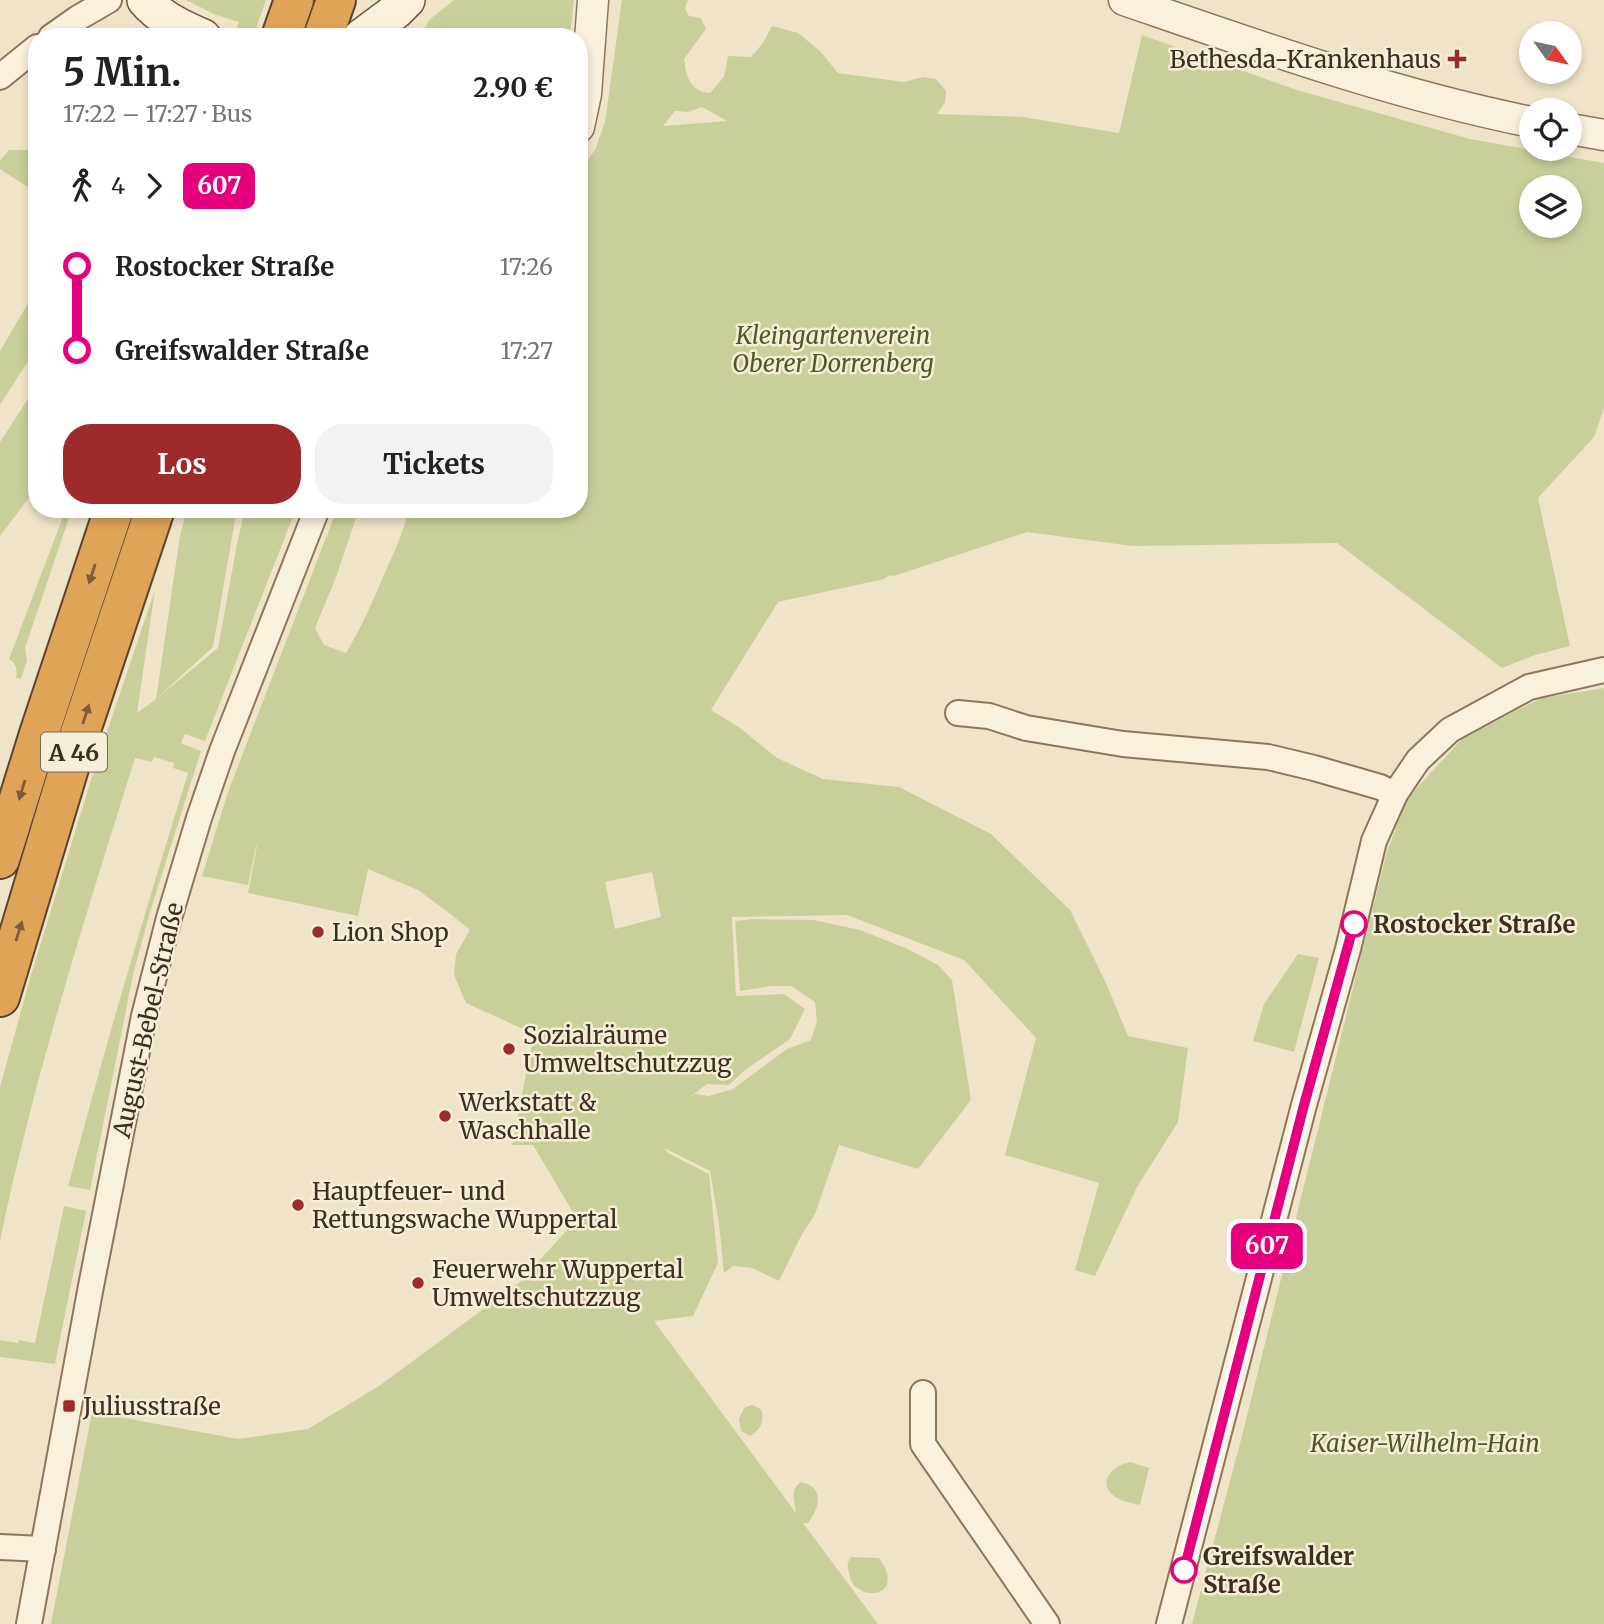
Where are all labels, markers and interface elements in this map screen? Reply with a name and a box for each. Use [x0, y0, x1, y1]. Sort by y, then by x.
north arrow [1519, 21, 1582, 84]
map controls [1519, 21, 1582, 238]
place label: Bethesda-Krankenhaus [1169, 44, 1441, 75]
text: 5 Min. [63, 49, 182, 96]
marker: Bethesda-Krankenhaus [1447, 49, 1467, 69]
text: 2.90 € [473, 71, 553, 104]
button: locate [1519, 98, 1582, 161]
text: 17:22 – 17:27 · Bus [63, 99, 252, 128]
icon: walk [63, 167, 101, 205]
icon: forward [135, 167, 173, 205]
text: 607 [197, 170, 241, 201]
text: 4 [111, 171, 125, 200]
button: layers [1519, 175, 1582, 238]
text: Rostocker Straße [115, 250, 334, 283]
text: 17:26 [500, 252, 553, 281]
park label: Kleingartenverein Oberer Dorrenberg [732, 320, 934, 379]
text: Greifswalder Straße [115, 334, 369, 367]
text: 17:27 [501, 336, 553, 365]
button: Los [63, 424, 301, 504]
button: Tickets [315, 424, 553, 504]
one-way arrow [86, 563, 96, 584]
one-way arrow [82, 703, 92, 724]
road number: A 46 [41, 732, 107, 772]
one-way arrow [16, 780, 26, 801]
street label: August-Bebel-Straße [106, 899, 190, 1141]
place label: Rostocker Straße [1373, 909, 1576, 940]
marker: Rostocker Straße [1341, 911, 1367, 937]
place label: Lion Shop [332, 917, 449, 948]
one-way arrow [15, 921, 25, 942]
marker: Lion Shop [310, 924, 326, 940]
place label: Sozialräume Umweltschutzzug [523, 1020, 732, 1079]
marker: Sozialräume Umweltschutzzug [501, 1041, 517, 1057]
place label: Werkstatt & Waschhalle [458, 1087, 597, 1146]
marker: Werkstatt & Waschhalle [437, 1108, 453, 1124]
place label: Hauptfeuer- und Rettungswache Wuppertal [312, 1176, 617, 1235]
marker: Hauptfeuer- und Rettungswache Wuppertal [290, 1197, 306, 1213]
line badge: 607 [1227, 1223, 1307, 1269]
text: 607 [1245, 1230, 1289, 1261]
place label: Feuerwehr Wuppertal Umweltschutzzug [432, 1254, 684, 1313]
marker: Feuerwehr Wuppertal Umweltschutzzug [410, 1275, 426, 1291]
place label: Juliusstraße [82, 1391, 221, 1422]
marker: Juliusstraße [61, 1398, 77, 1414]
park label: Kaiser-Wilhelm-Hain [1309, 1428, 1540, 1459]
place label: Greifswalder Straße [1203, 1541, 1354, 1600]
marker: Greifswalder Straße [1171, 1557, 1197, 1583]

